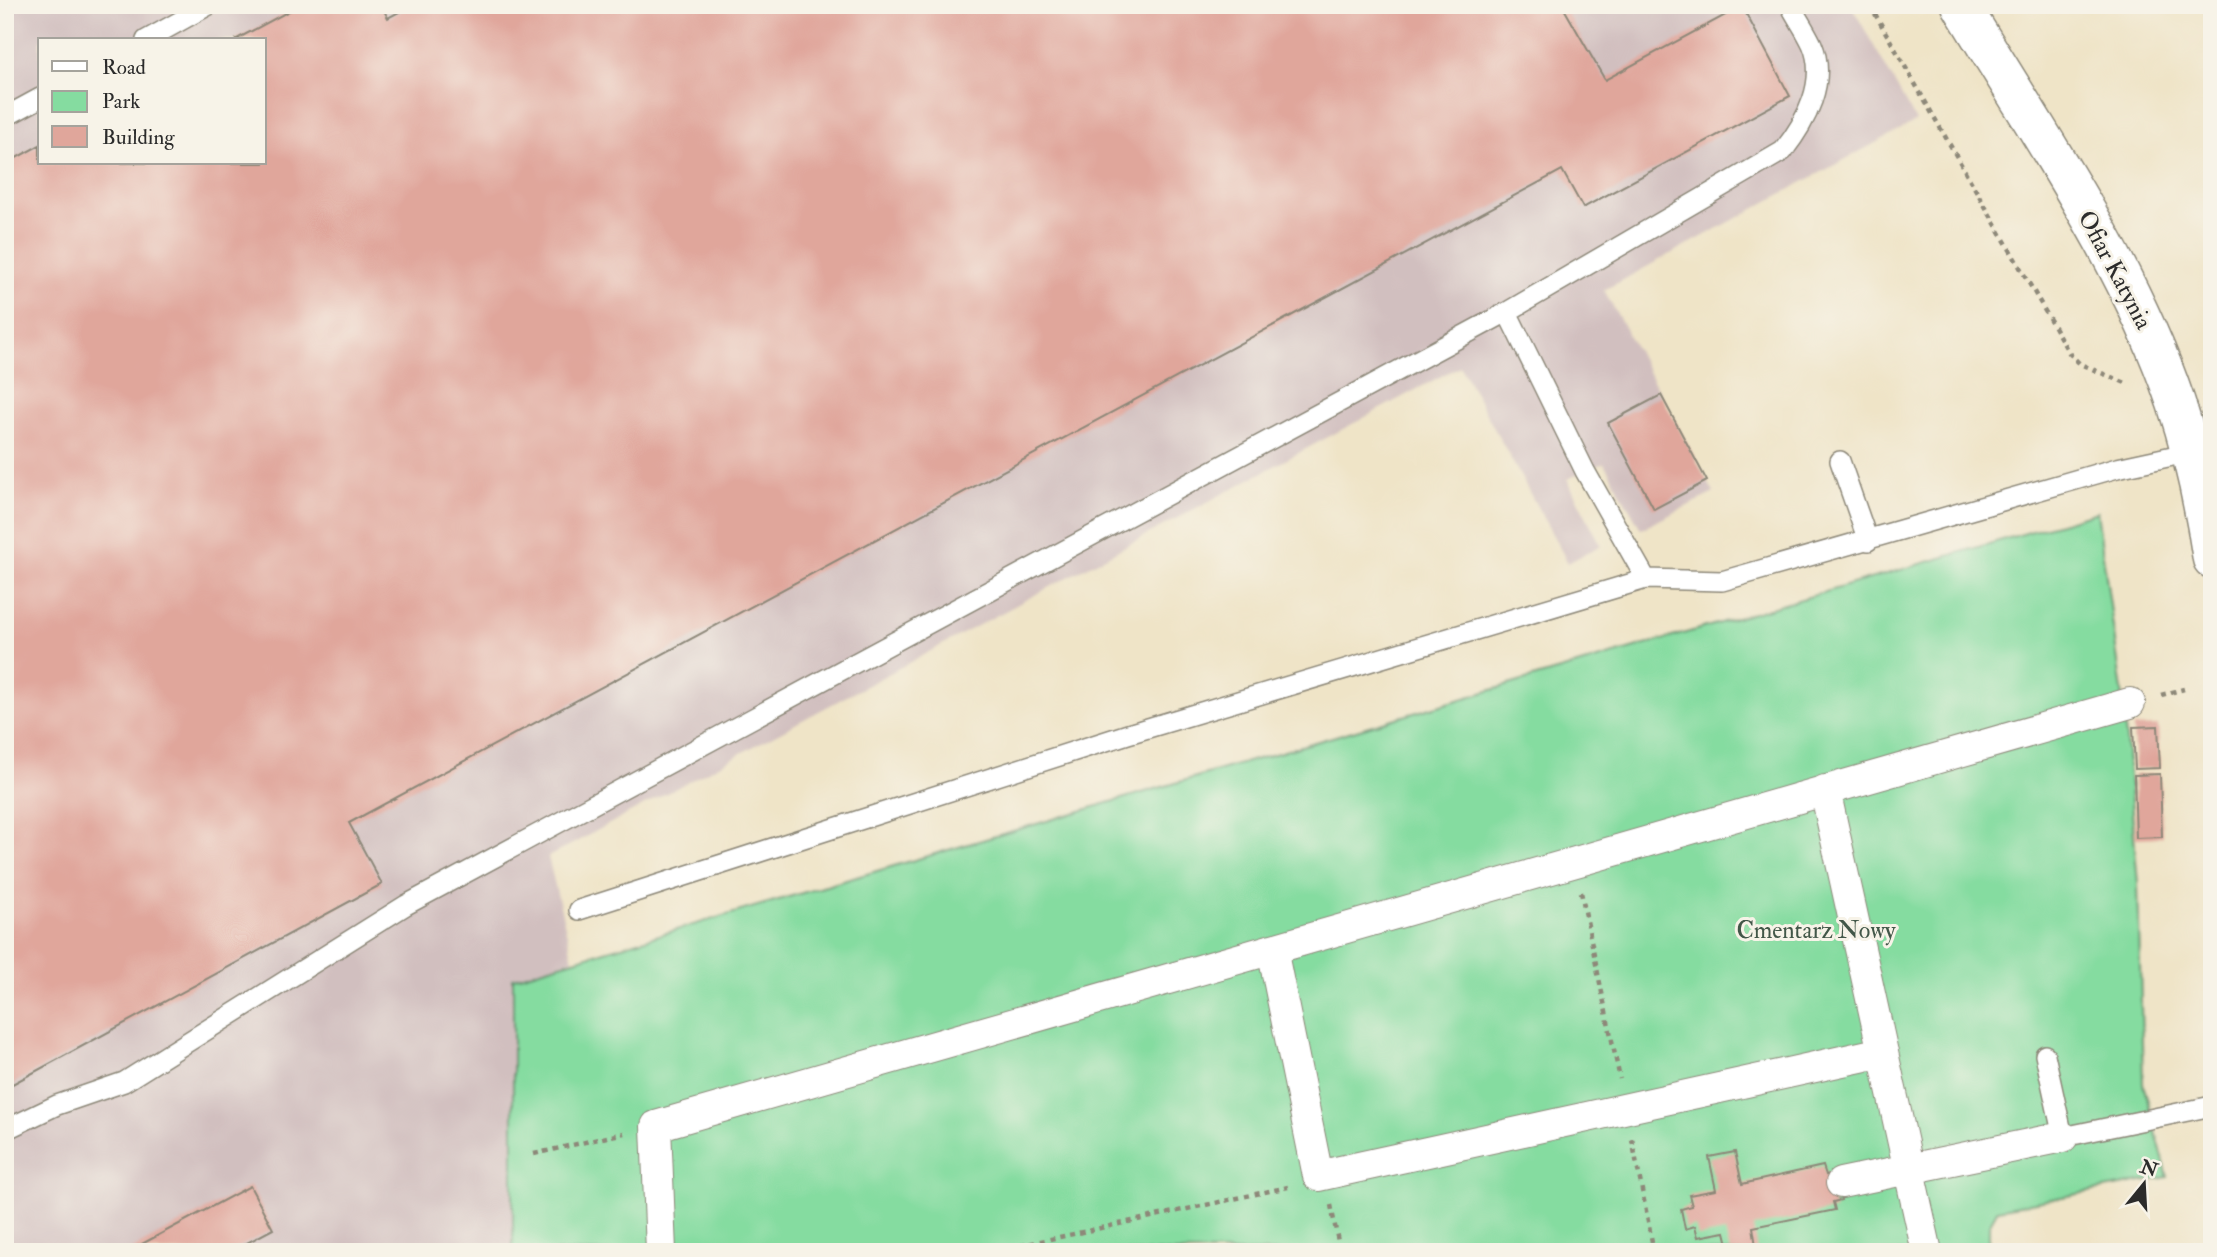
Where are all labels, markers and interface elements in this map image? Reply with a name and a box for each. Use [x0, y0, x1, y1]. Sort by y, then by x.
legend [38, 38, 266, 164]
text: Road [102, 54, 147, 81]
text: Park [102, 88, 140, 115]
text: Building [102, 124, 175, 151]
street label: Ofiar Katynia [2071, 205, 2160, 336]
park label: Cmentarz Nowy [1736, 915, 1896, 946]
north arrow [2108, 1148, 2178, 1218]
text: N [2136, 1154, 2162, 1183]

